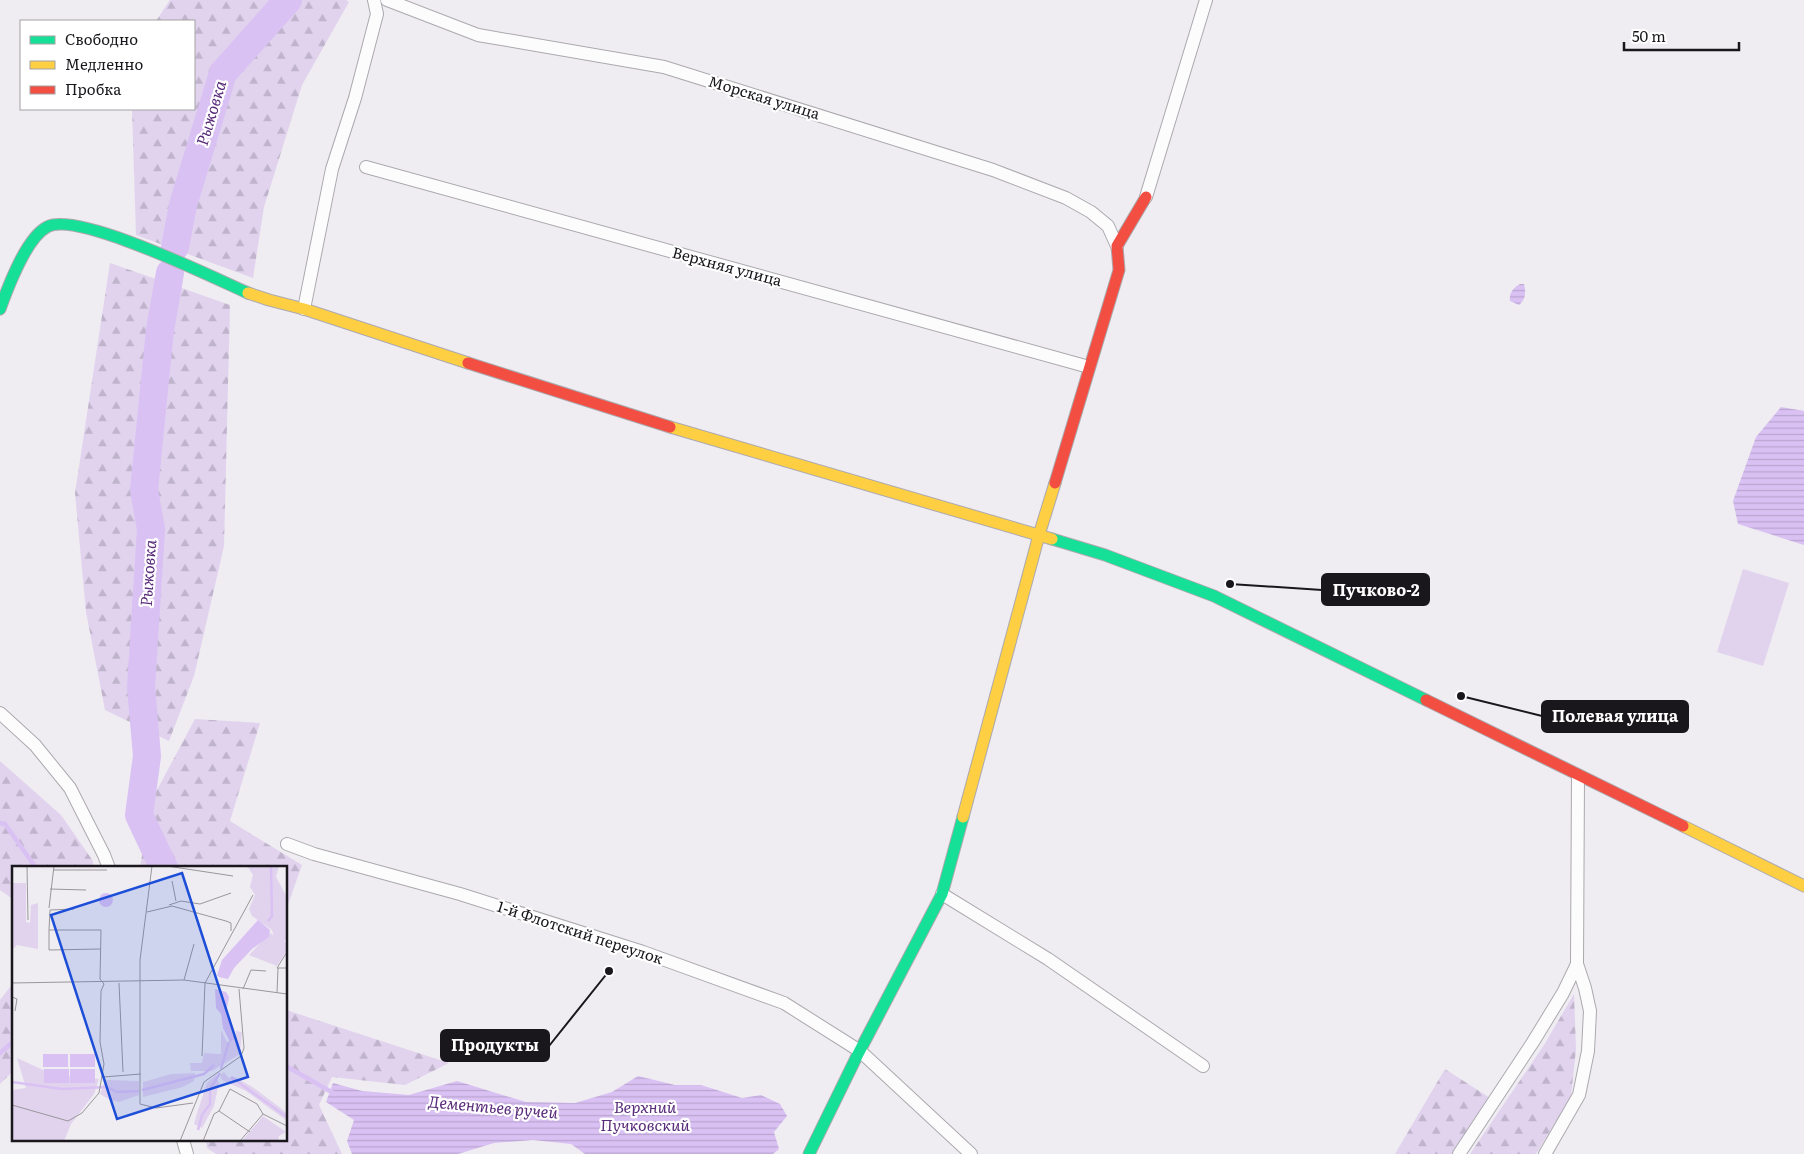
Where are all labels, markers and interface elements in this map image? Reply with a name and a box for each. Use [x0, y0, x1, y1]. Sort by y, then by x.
legend [20, 20, 195, 110]
scale bar [1624, 20, 1739, 52]
text: 50 m [1632, 24, 1666, 47]
text: Свободно [65, 27, 138, 50]
text: Медленно [65, 52, 143, 75]
street label: Морская улица [706, 69, 824, 125]
water label: Рыжовка [189, 76, 232, 148]
text: Пробка [65, 77, 122, 100]
street label: Верхняя улица [670, 240, 786, 291]
water label: Рыжовка [133, 538, 161, 607]
callout: Пучково-2 [1322, 574, 1429, 605]
text: Пучково-2 [1332, 577, 1420, 601]
callout: Полевая улица [1542, 701, 1688, 732]
text: Полевая улица [1552, 703, 1679, 727]
inset map [12, 866, 288, 1142]
street label: 1-й Флотский переулок [495, 894, 666, 969]
callout: Продукты [441, 1030, 549, 1061]
text: Продукты [451, 1032, 539, 1056]
water label: Дементьев ручей [427, 1088, 559, 1124]
water label: Верхний Пучковский [600, 1094, 690, 1136]

